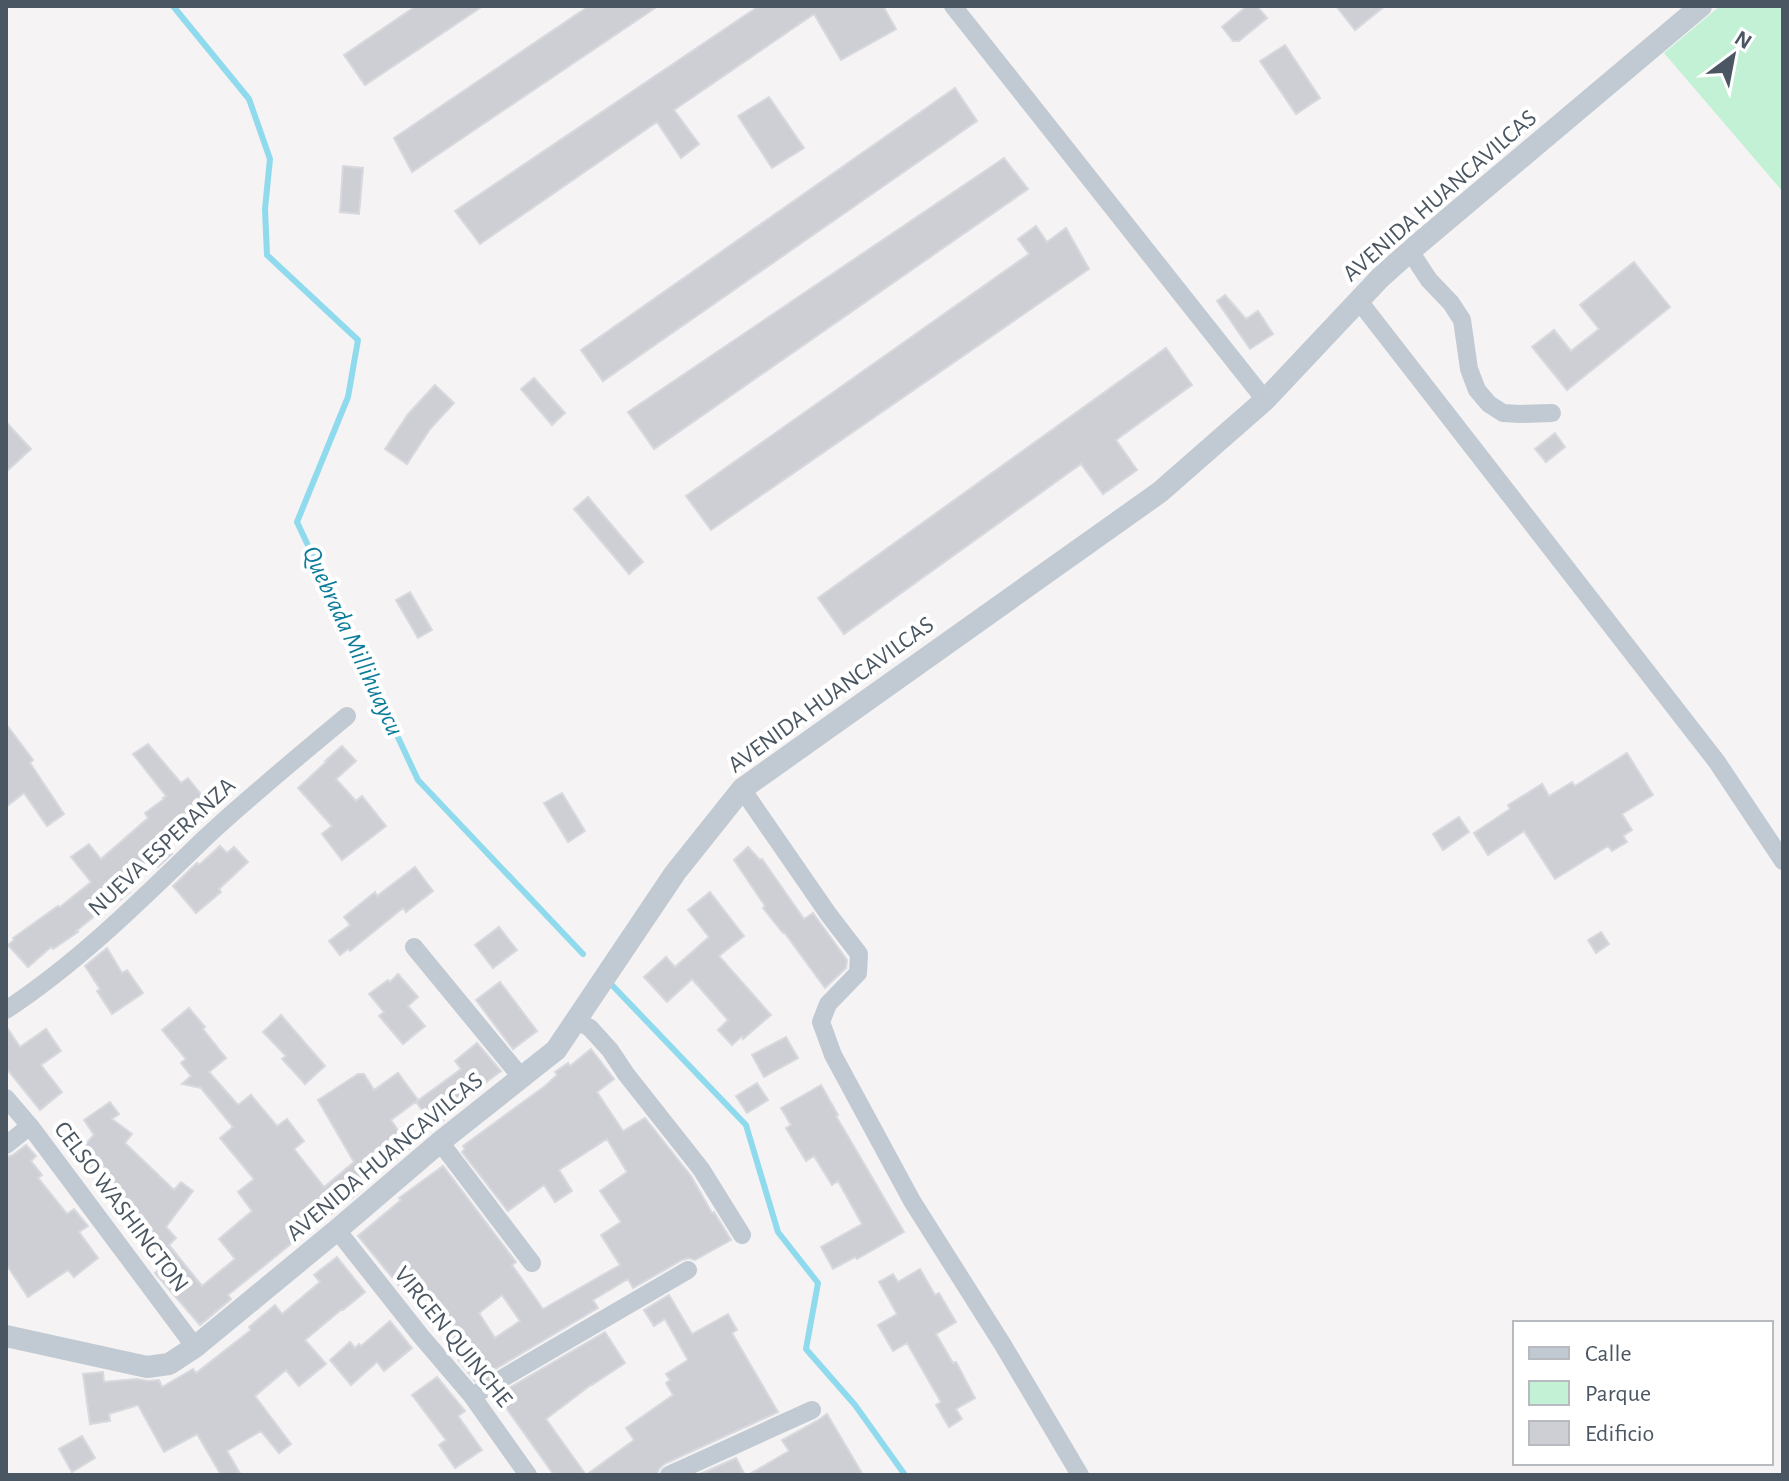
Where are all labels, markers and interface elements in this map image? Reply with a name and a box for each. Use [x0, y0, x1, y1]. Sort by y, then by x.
north arrow [1693, 16, 1773, 96]
text: N [1731, 27, 1755, 53]
street label: AVENIDA HUANCAVILCAS [1339, 106, 1541, 286]
water label: Quebrada Millihuaycu [298, 542, 408, 740]
street label: AVENIDA HUANCAVILCAS [724, 612, 938, 778]
street label: NUEVA ESPERANZA [84, 773, 240, 921]
street label: AVENIDA HUANCAVILCAS [282, 1068, 488, 1246]
street label: CELSO WASHINGTON [49, 1117, 193, 1297]
street label: VIRGEN QUINCHE [389, 1262, 517, 1412]
legend [1513, 1321, 1773, 1465]
text: Calle [1585, 1342, 1632, 1366]
text: Parque [1585, 1382, 1651, 1406]
text: Edificio [1585, 1422, 1654, 1446]

